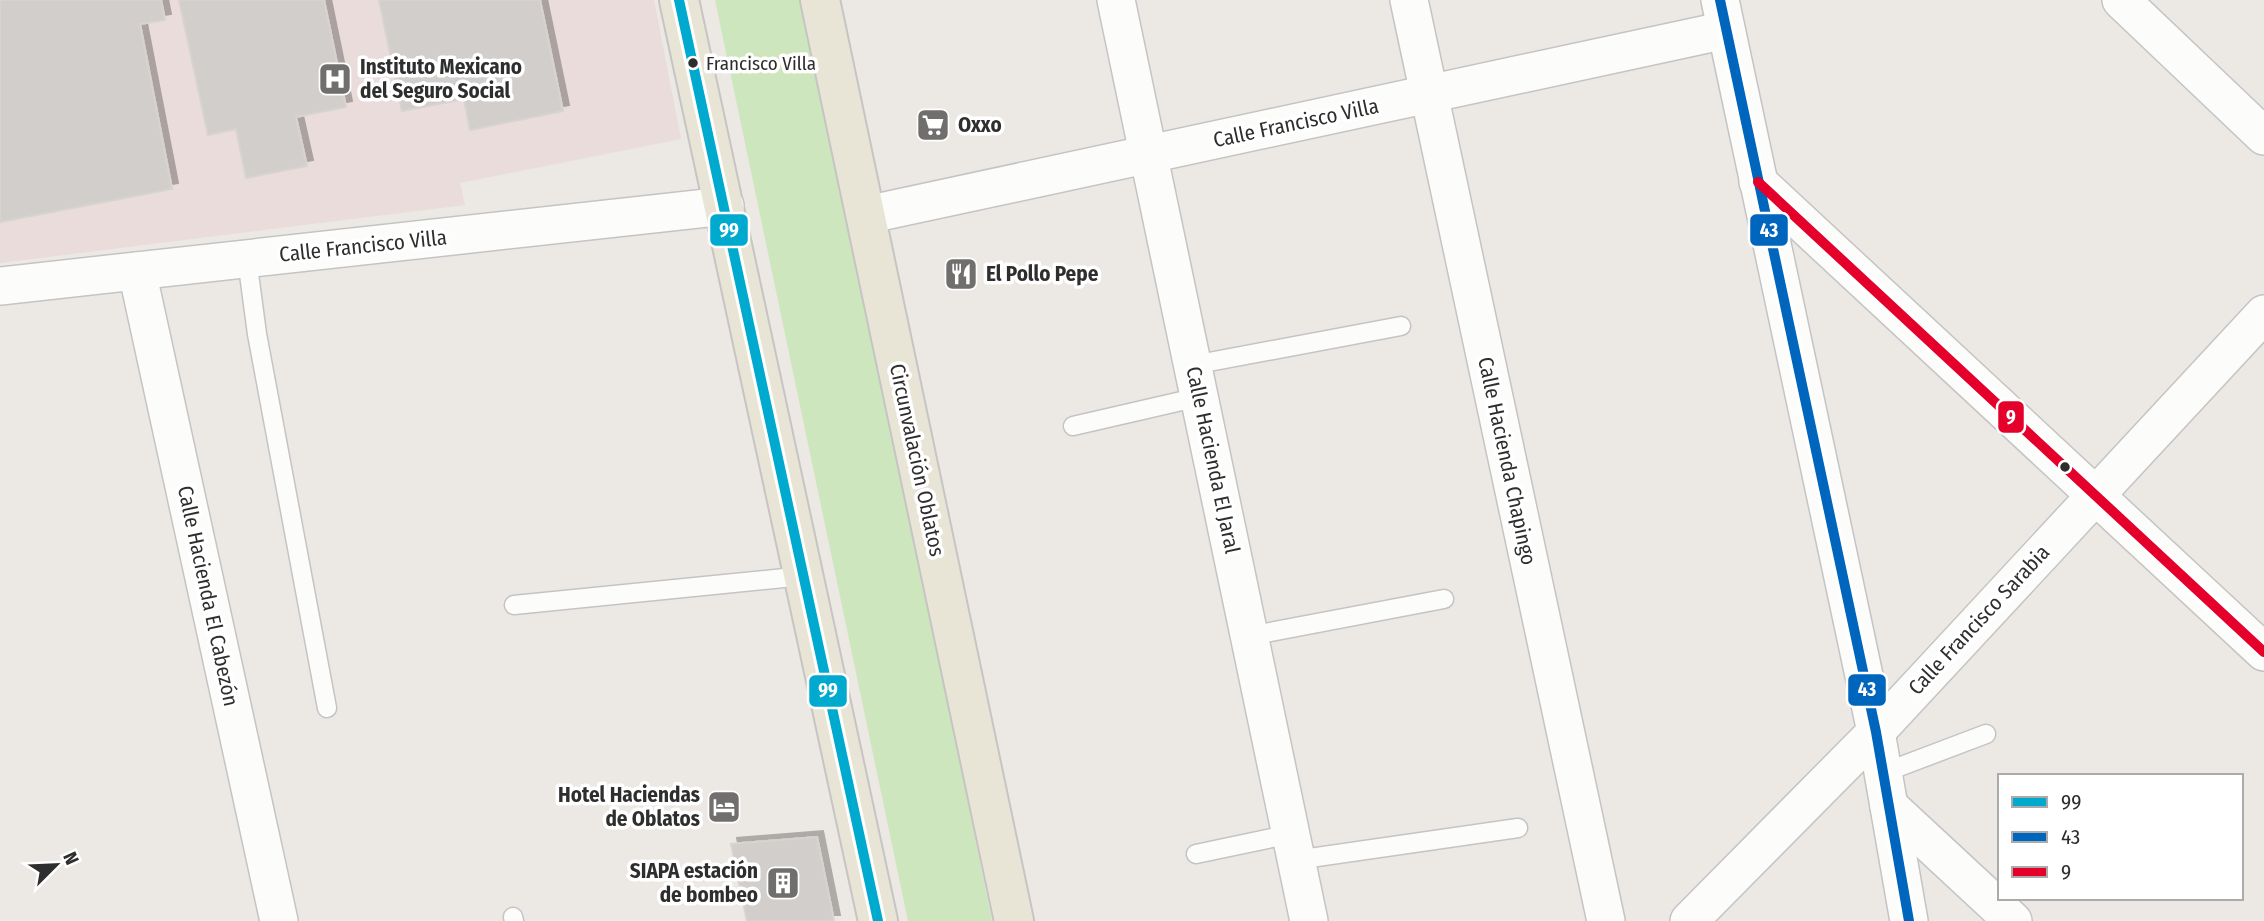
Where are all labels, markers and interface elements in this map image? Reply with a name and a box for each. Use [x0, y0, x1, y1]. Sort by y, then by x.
place label: Francisco Villa [706, 52, 816, 75]
place label: Instituto Mexicano del Seguro Social [360, 54, 522, 104]
marker: Francisco Villa [686, 56, 700, 70]
hospital icon: Instituto Mexicano del Seguro Social [316, 60, 354, 98]
street label: Calle Francisco Villa [1211, 93, 1381, 153]
supermarket icon: Oxxo [914, 106, 952, 144]
place label: Oxxo [958, 112, 1002, 138]
line badge: 99 [709, 213, 749, 247]
line badge: 43 [1749, 213, 1789, 247]
text: 99 [719, 219, 739, 242]
text: 43 [1760, 219, 1778, 242]
street label: Calle Francisco Villa [278, 224, 448, 268]
restaurant icon: El Pollo Pepe [942, 255, 980, 293]
place label: El Pollo Pepe [986, 261, 1099, 287]
street label: Calle Hacienda Chapingo [1472, 355, 1542, 567]
street label: Circunvalación Oblatos [884, 361, 950, 559]
street label: Calle Hacienda El Jaral [1180, 364, 1246, 556]
line badge: 9 [1997, 400, 2025, 434]
text: 9 [2006, 406, 2016, 429]
unlabelled marker [2058, 460, 2072, 474]
street label: Calle Hacienda El Cabezón [172, 483, 244, 709]
street label: Calle Francisco Sarabia [1903, 540, 2055, 700]
line badge: 43 [1847, 673, 1887, 707]
line badge: 99 [808, 674, 848, 708]
text: 43 [1858, 678, 1876, 701]
text: 99 [818, 679, 838, 702]
legend [1998, 774, 2243, 900]
place label: Hotel Haciendas de Oblatos [558, 782, 700, 832]
hotel icon: Hotel Haciendas de Oblatos [705, 788, 743, 826]
text: 99 [2061, 789, 2081, 815]
text: 43 [2061, 824, 2080, 850]
north arrow [21, 830, 91, 900]
text: N [58, 848, 84, 868]
place label: SIAPA estación de bombeo [630, 858, 758, 908]
text: 9 [2061, 859, 2071, 885]
building icon: SIAPA estación de bombeo [764, 864, 802, 902]

